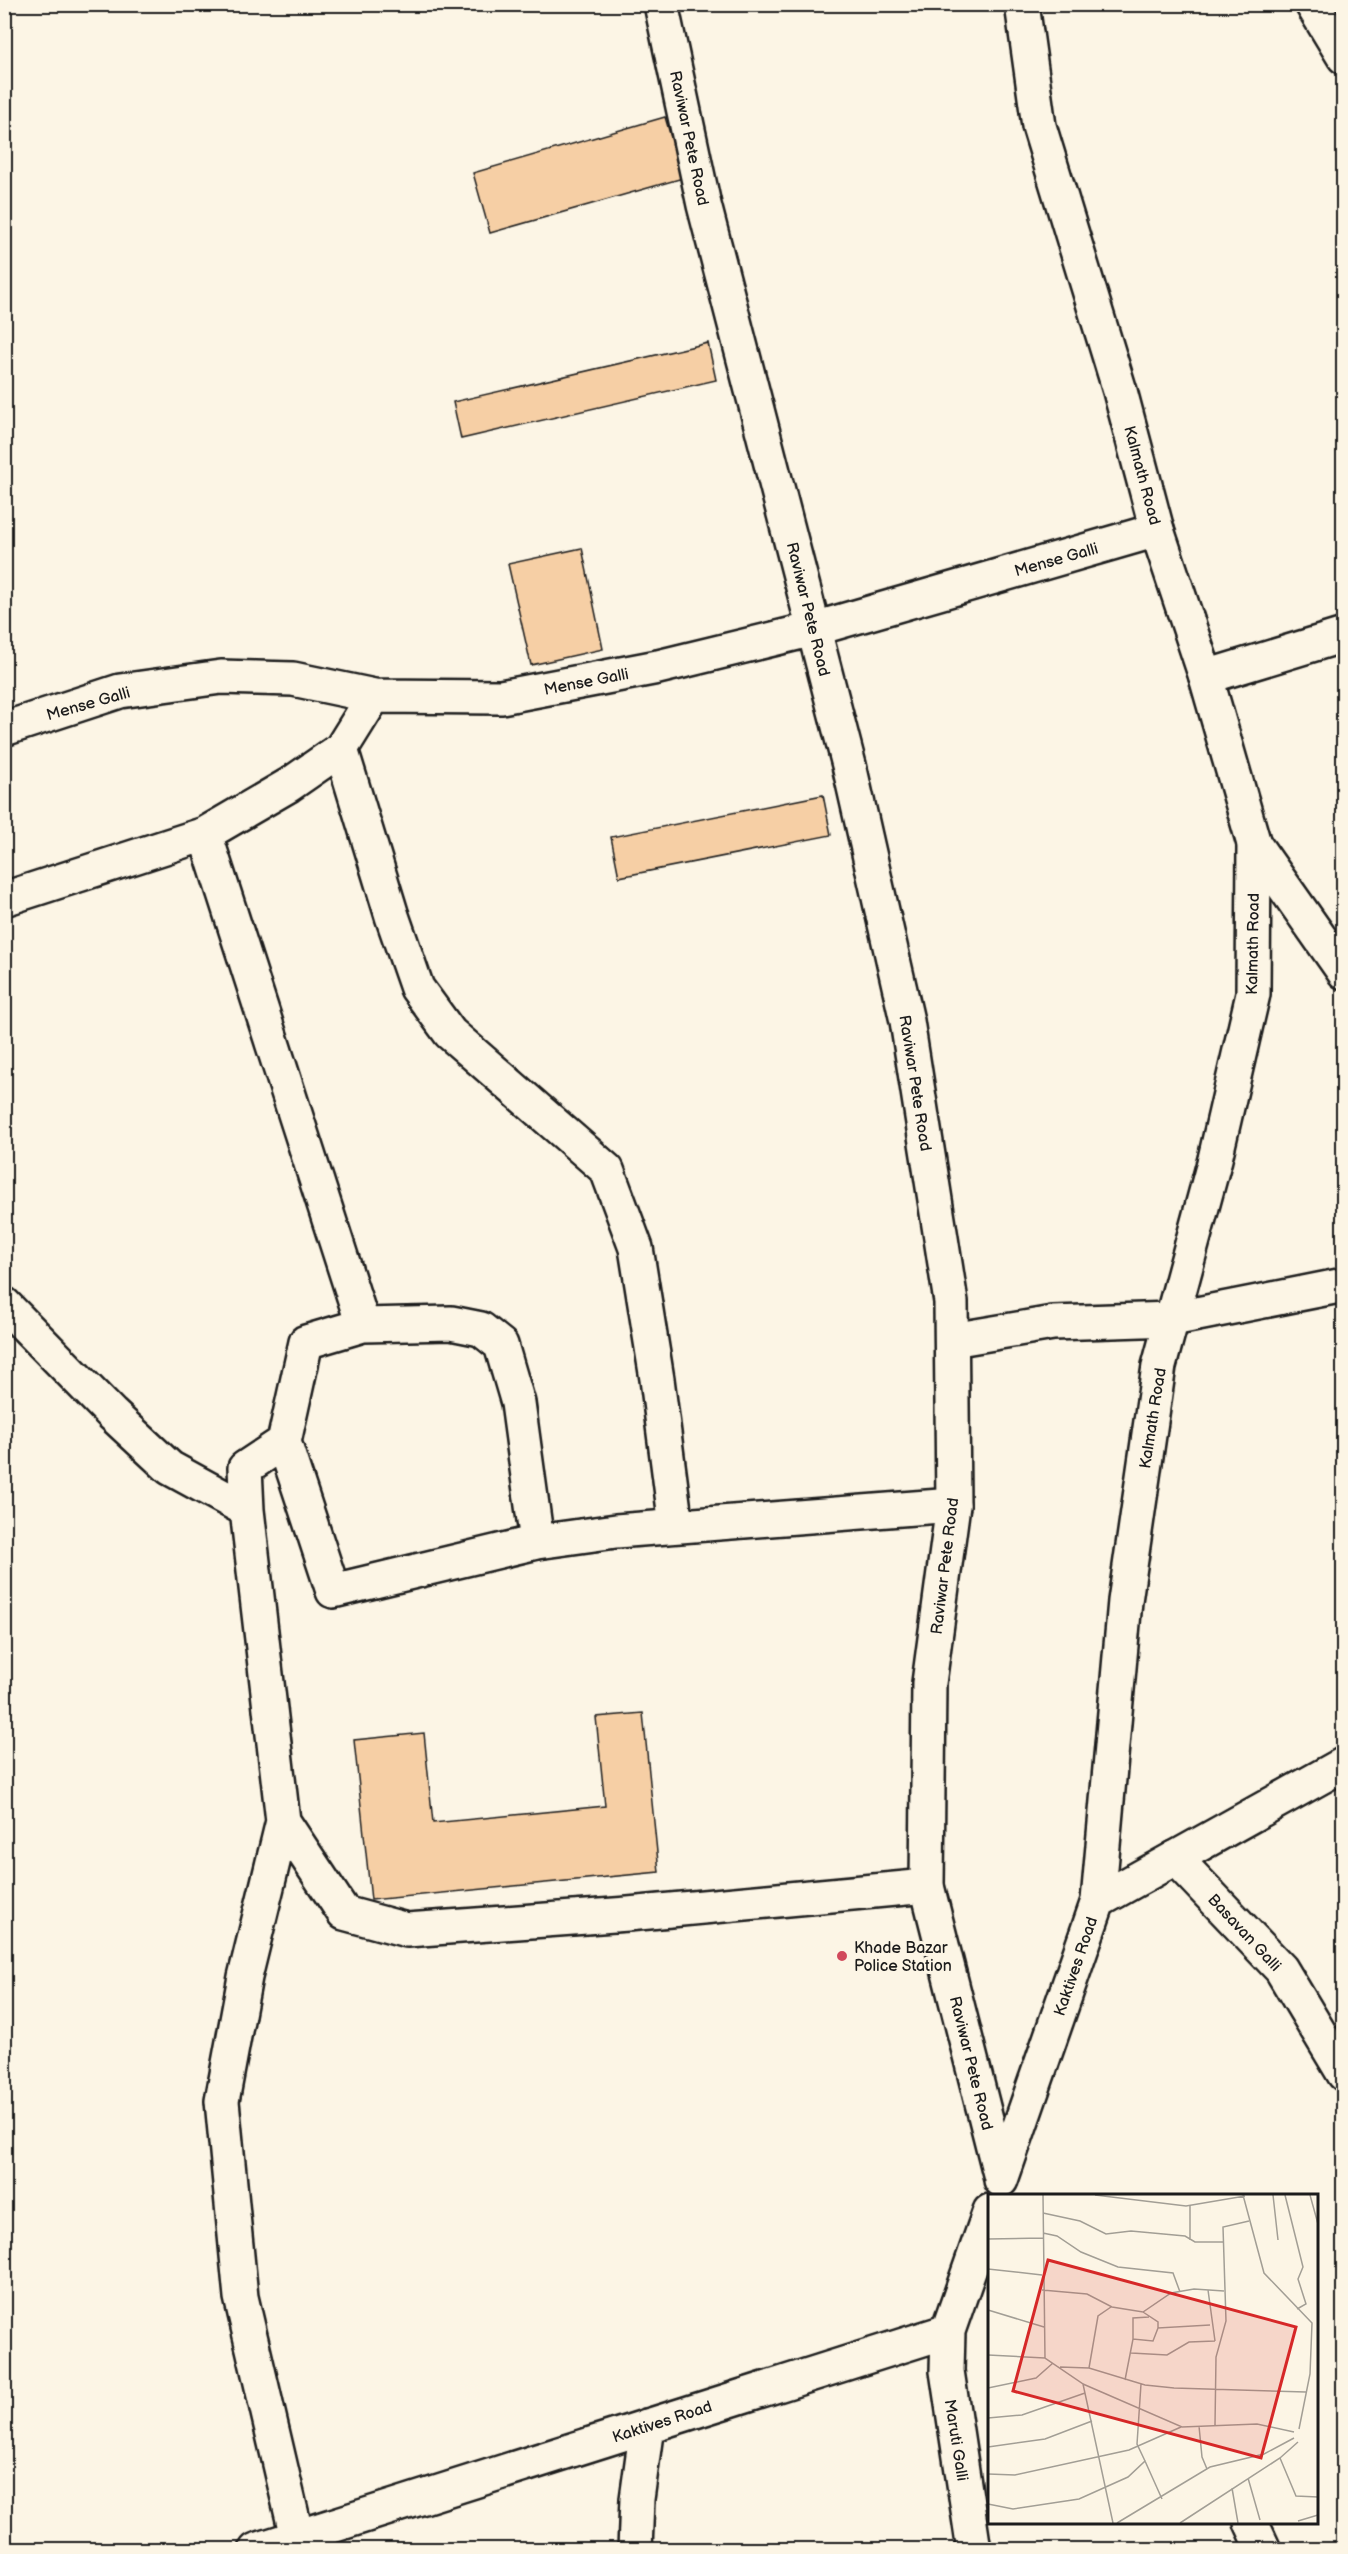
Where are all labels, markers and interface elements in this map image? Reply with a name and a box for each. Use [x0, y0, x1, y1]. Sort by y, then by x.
street label: Raviwar Pete Road [665, 69, 712, 208]
street label: Kalmath Road [1119, 424, 1164, 527]
street label: Mense Galli [1012, 539, 1100, 581]
street label: Raviwar Pete Road [782, 540, 833, 678]
street label: Mense Galli [542, 665, 630, 700]
street label: Mense Galli [44, 683, 132, 725]
street label: Kalmath Road [1243, 893, 1264, 995]
street label: Raviwar Pete Road [894, 1014, 935, 1153]
street label: Kalmath Road [1136, 1366, 1171, 1470]
street label: Raviwar Pete Road [928, 1497, 963, 1636]
street label: Basavan Galli [1203, 1890, 1285, 1976]
street label: Kaktives Road [1051, 1914, 1102, 2019]
place label: Khade Bazar Police Station [854, 1939, 952, 1976]
marker: Khade Bazar Police Station [835, 1949, 849, 1963]
street label: Raviwar Pete Road [945, 1994, 996, 2132]
inset map [988, 2194, 1318, 2524]
street label: Kaktives Road [610, 2397, 715, 2447]
street label: Maruti Galli [940, 2398, 971, 2482]

